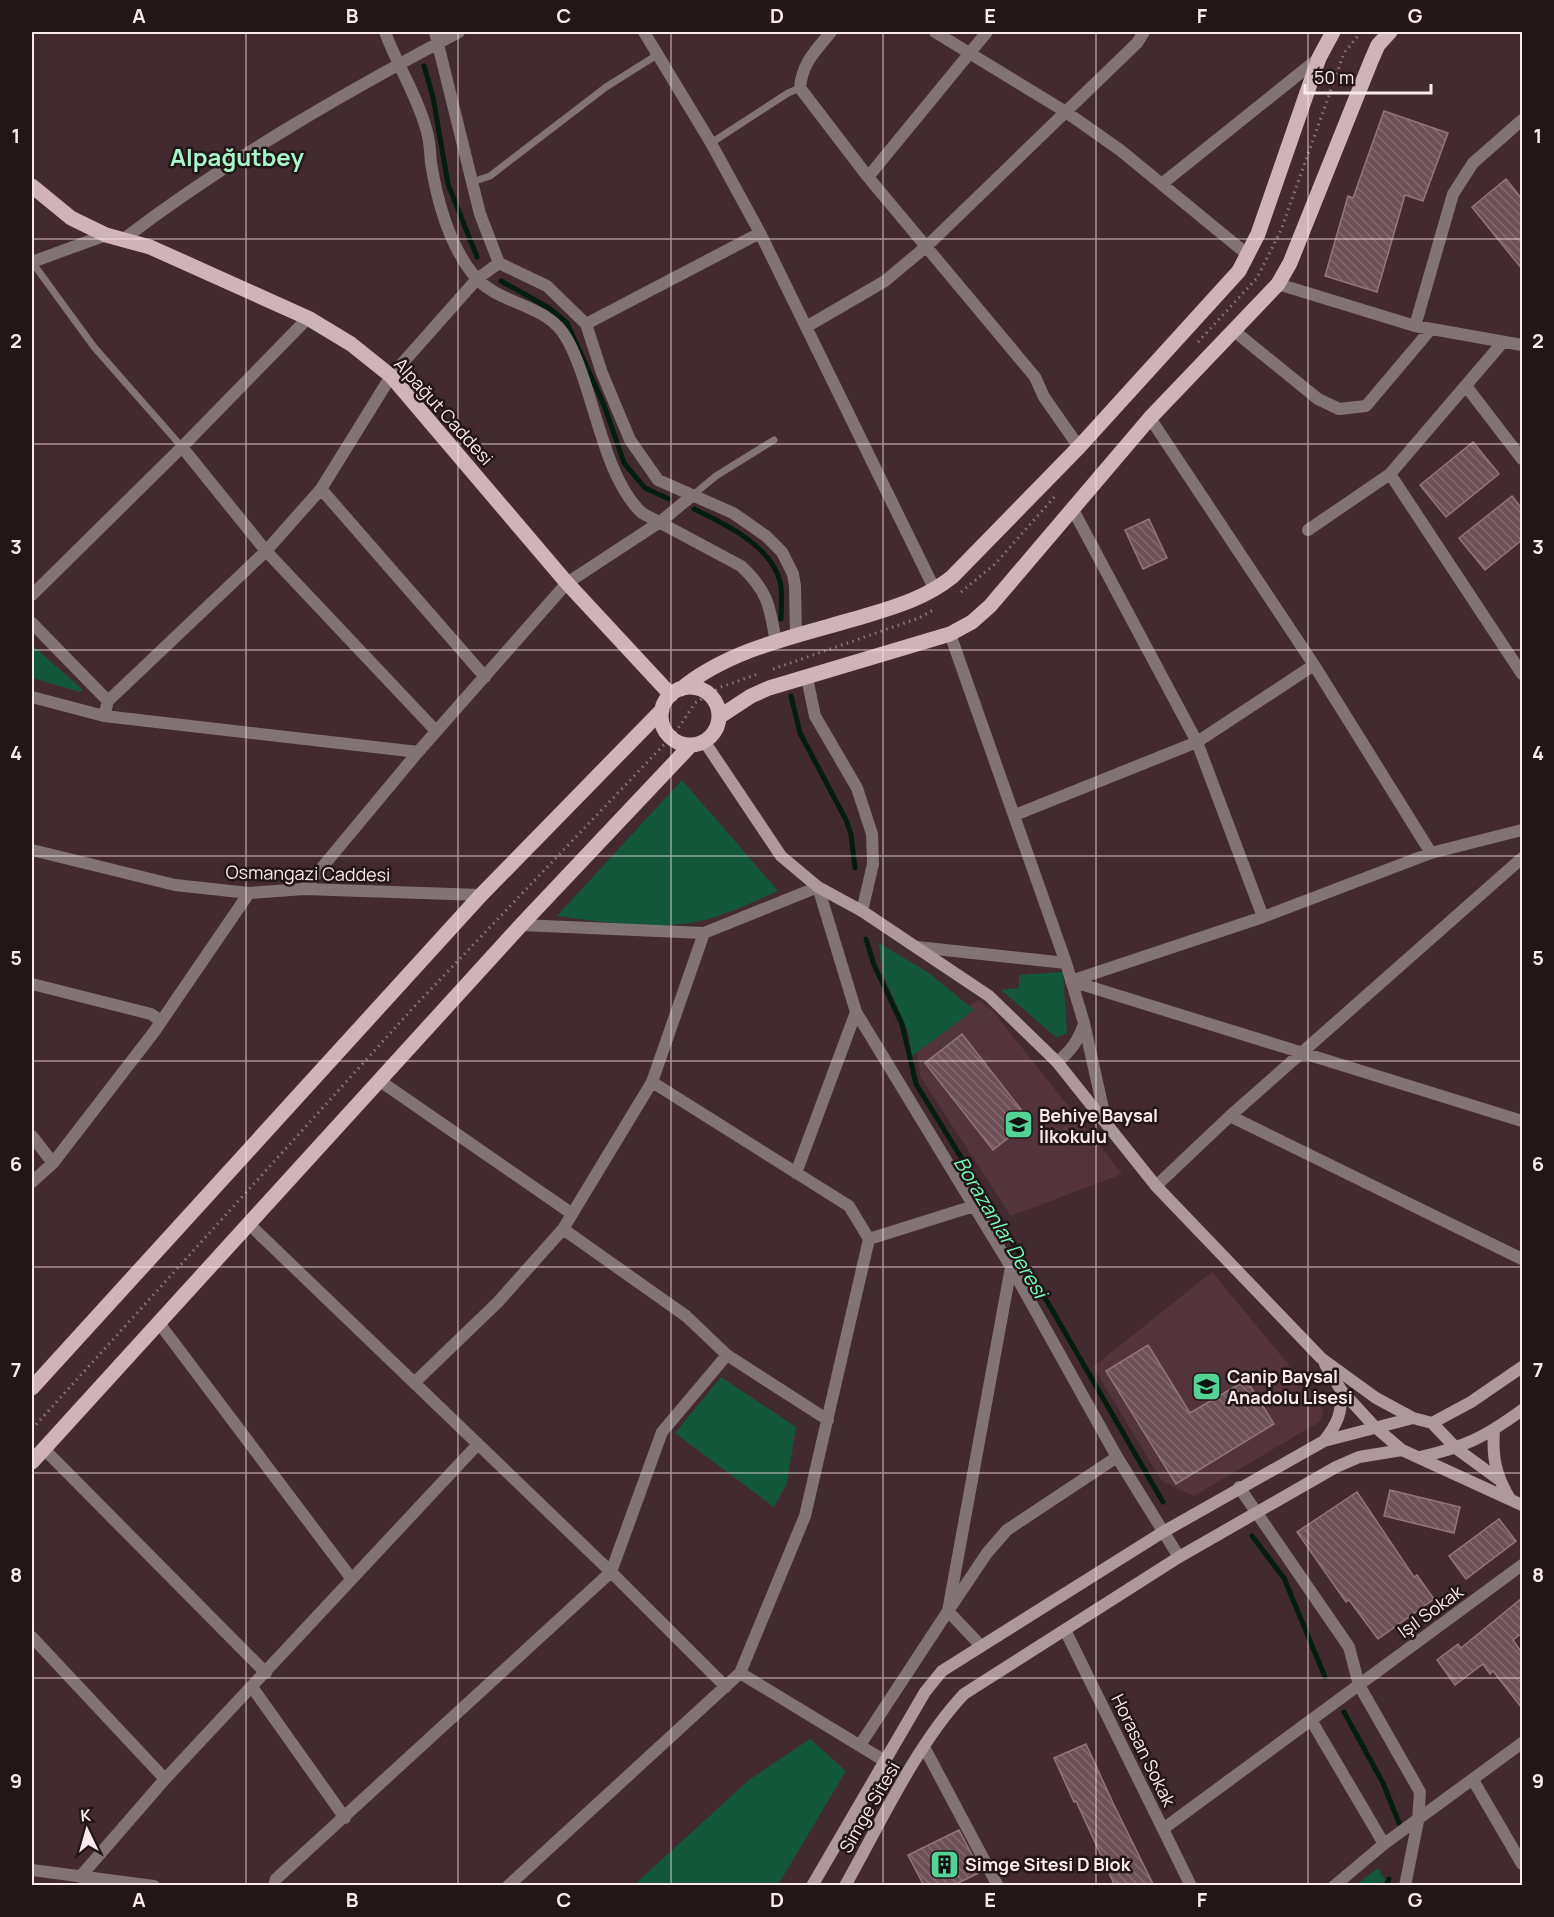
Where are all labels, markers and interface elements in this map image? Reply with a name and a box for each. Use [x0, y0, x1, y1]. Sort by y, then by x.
text: A [132, 2, 146, 29]
text: B [346, 2, 359, 29]
text: C [557, 2, 571, 29]
text: D [770, 2, 784, 29]
text: E [984, 2, 996, 29]
text: F [1197, 2, 1208, 29]
text: G [1408, 2, 1423, 29]
scale bar [1305, 57, 1431, 95]
text: 50 m [1314, 65, 1354, 89]
text: 1 [12, 122, 20, 149]
text: 1 [1534, 122, 1542, 149]
district label: Alpağutbey [170, 140, 305, 173]
text: 2 [10, 327, 22, 354]
text: 2 [1532, 327, 1544, 354]
street label: Alpağut Caddesi [389, 352, 499, 470]
text: 3 [10, 533, 22, 560]
text: 3 [1532, 533, 1544, 560]
text: 4 [10, 739, 22, 766]
text: 4 [1532, 739, 1544, 766]
street label: Osmangazi Caddesi [225, 860, 391, 886]
text: 5 [10, 944, 22, 971]
text: 5 [1532, 944, 1544, 971]
place label: Behiye Baysal İlkokulu [1039, 1103, 1158, 1148]
school or university icon: Behiye Baysal İlkokulu [1002, 1109, 1034, 1141]
text: 6 [10, 1150, 22, 1177]
text: 6 [1532, 1150, 1544, 1177]
water label: Borazanlar Deresi [948, 1151, 1055, 1305]
text: 7 [11, 1356, 21, 1383]
text: 7 [1533, 1356, 1543, 1383]
place label: Canip Baysal Anadolu Lisesi [1227, 1364, 1353, 1409]
school or university icon: Canip Baysal Anadolu Lisesi [1190, 1370, 1222, 1402]
text: 8 [10, 1561, 22, 1588]
text: 8 [1532, 1561, 1544, 1588]
street label: Işıl Sokak [1393, 1579, 1468, 1643]
street label: Horasan Sokak [1106, 1690, 1182, 1811]
street label: Simge Sitesi [833, 1757, 905, 1857]
text: 9 [10, 1767, 22, 1794]
text: 9 [1532, 1767, 1544, 1794]
north arrow [57, 1800, 117, 1860]
text: K [80, 1804, 92, 1826]
building icon: Simge Sitesi D Blok [928, 1848, 960, 1880]
place label: Simge Sitesi D Blok [965, 1852, 1132, 1876]
text: A [132, 1886, 146, 1913]
text: B [346, 1886, 359, 1913]
text: C [557, 1886, 571, 1913]
text: D [770, 1886, 784, 1913]
text: E [984, 1886, 996, 1913]
text: F [1197, 1886, 1208, 1913]
text: G [1408, 1886, 1423, 1913]

